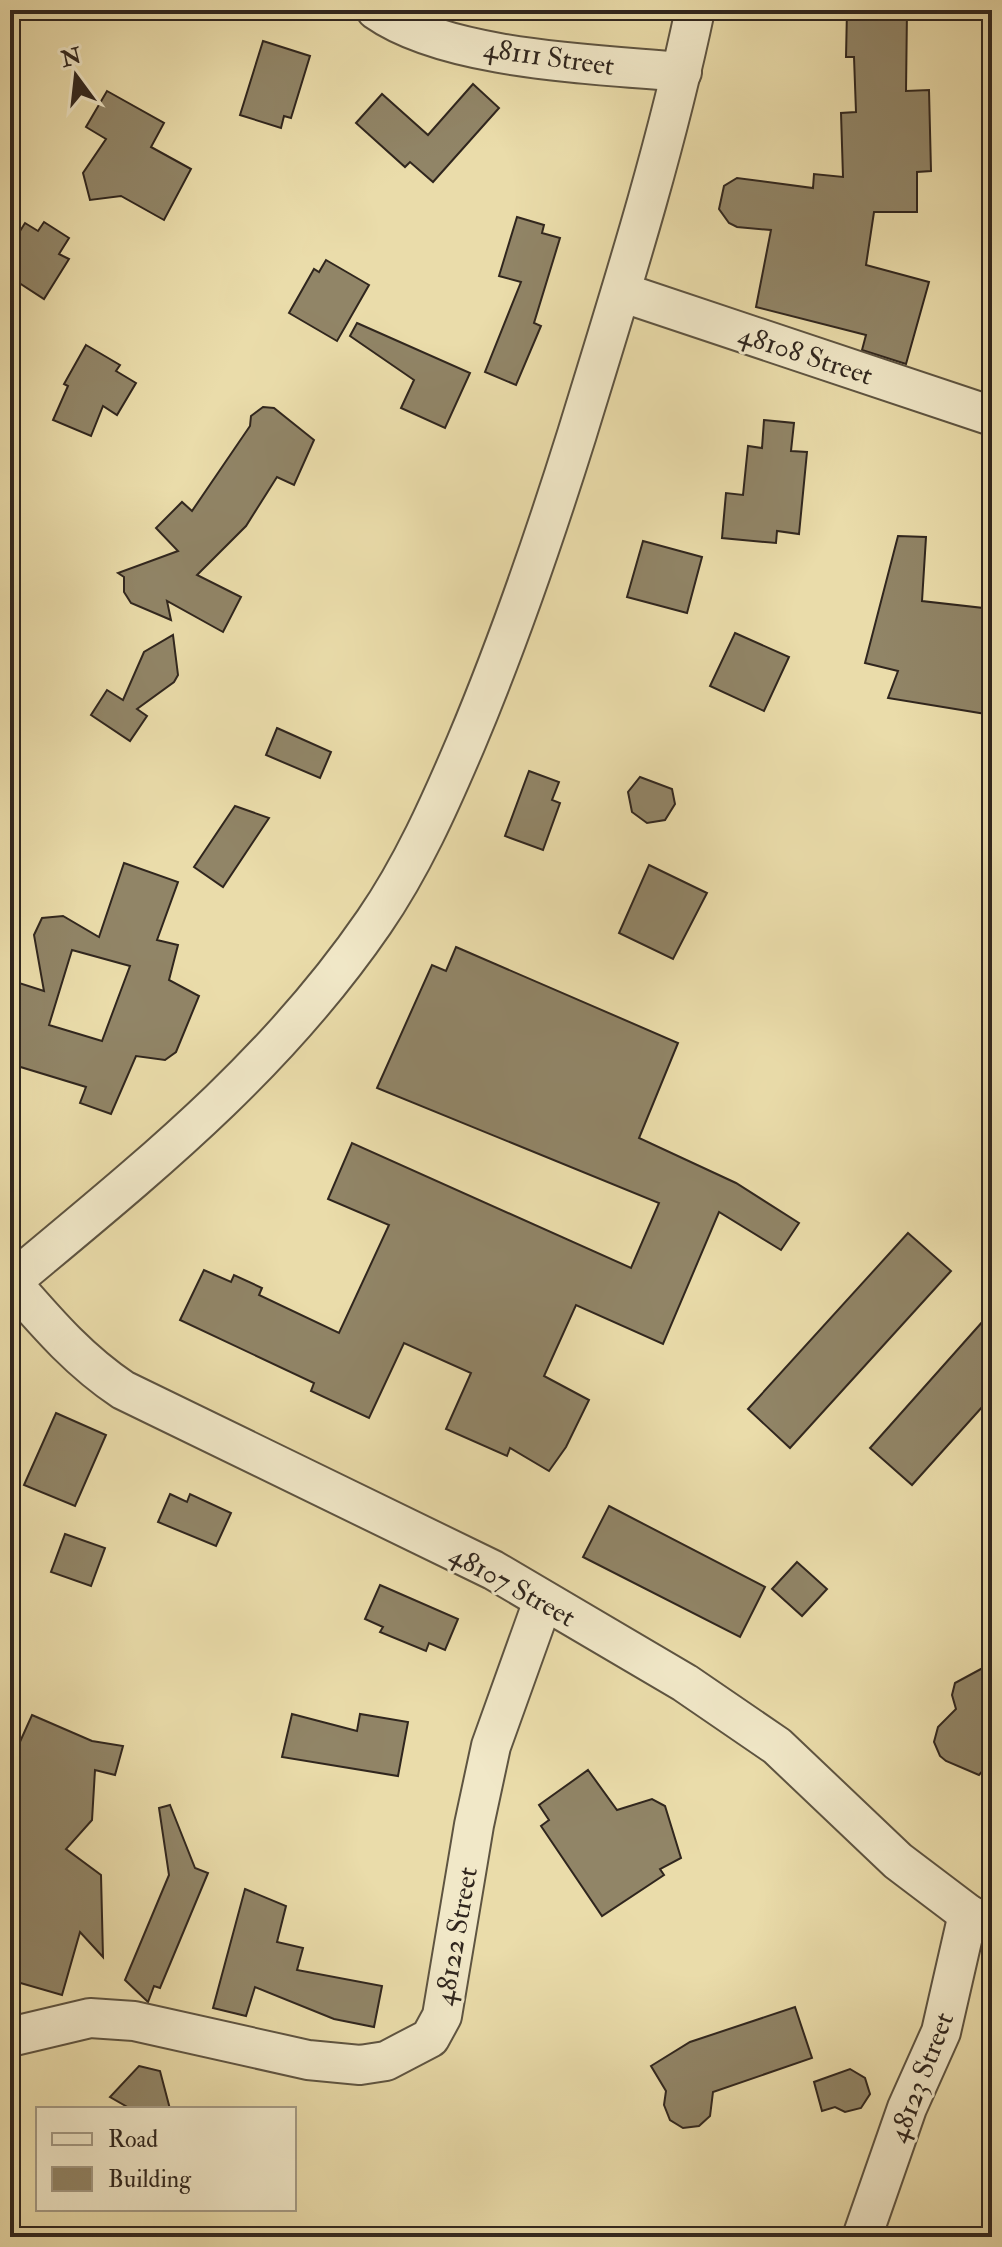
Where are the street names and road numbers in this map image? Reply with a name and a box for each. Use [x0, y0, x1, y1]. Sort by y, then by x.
street label: 48111 Street [481, 31, 616, 84]
street label: 48108 Street [734, 317, 877, 394]
street label: 48107 Street [443, 1537, 581, 1635]
street label: 48122 Street [427, 1864, 486, 2008]
street label: 48123 Street [881, 2008, 962, 2148]

